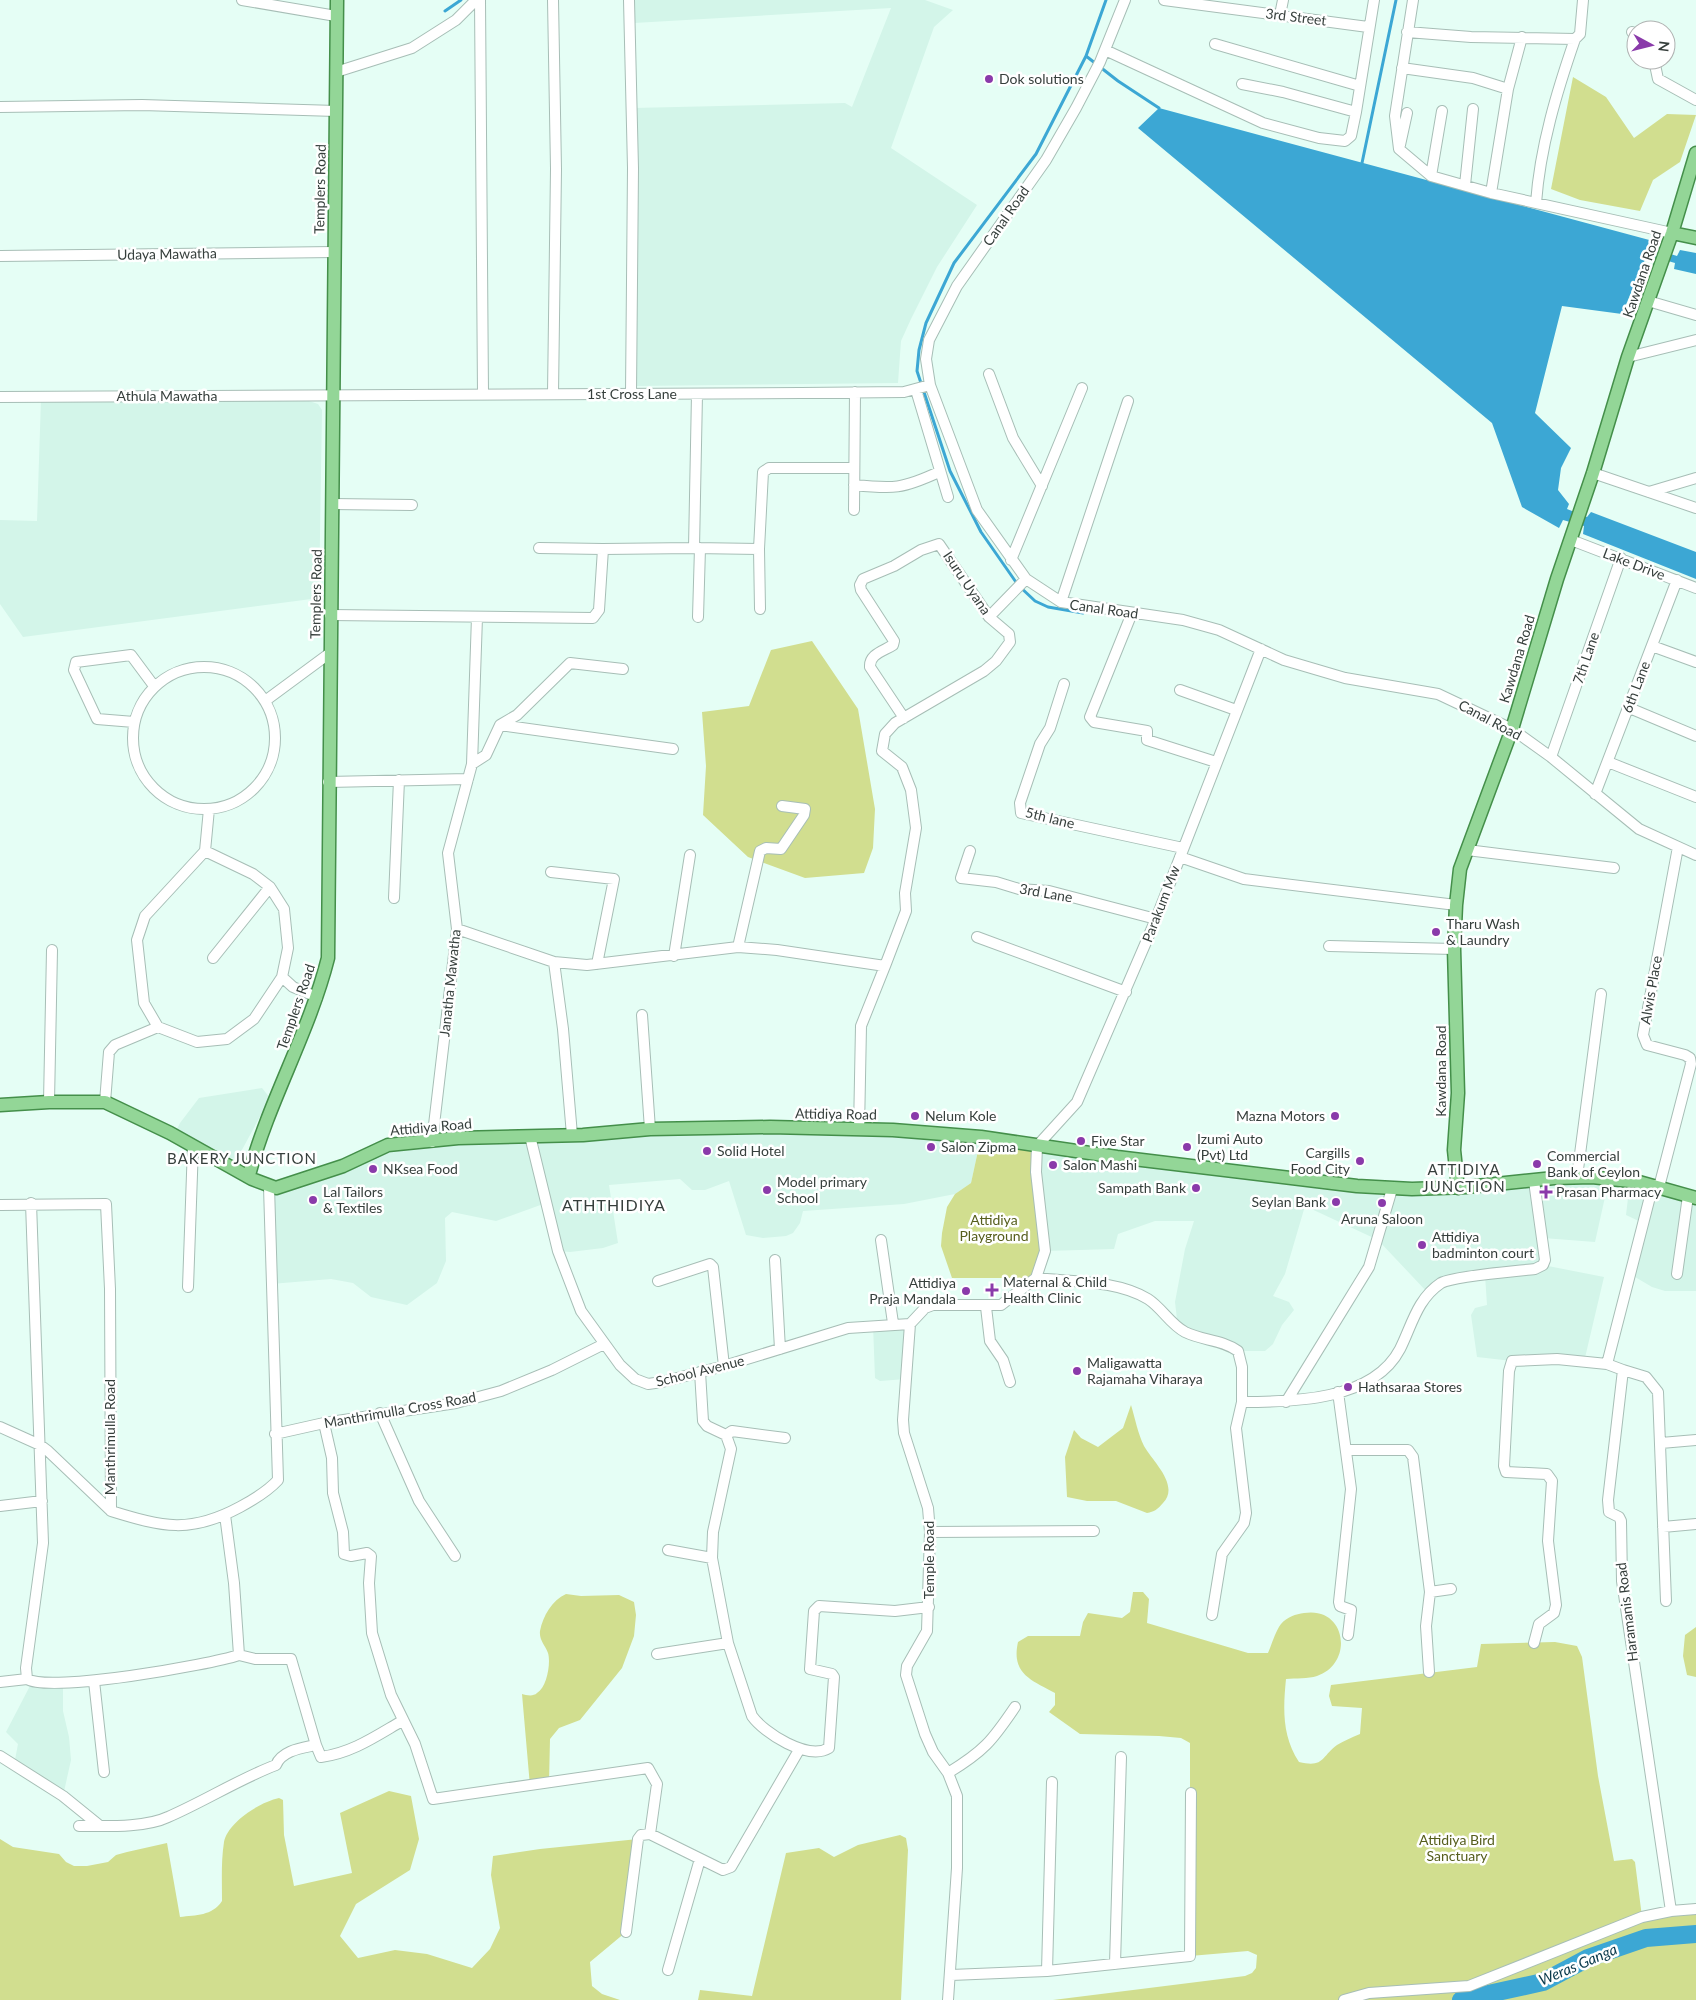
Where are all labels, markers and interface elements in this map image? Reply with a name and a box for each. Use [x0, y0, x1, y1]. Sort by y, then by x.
street label: 3rd Street [1265, 4, 1327, 29]
north arrow [1626, 20, 1676, 70]
text: N [1655, 40, 1673, 53]
place label: Dok solutions [999, 70, 1084, 87]
marker: Dok solutions [983, 73, 995, 85]
street label: Templers Road [310, 144, 329, 234]
street label: Canal Road [979, 183, 1032, 249]
street label: Kawdana Road [1619, 228, 1664, 320]
street label: Udaya Mawatha [117, 244, 217, 263]
street label: 1st Cross Lane [587, 385, 677, 402]
street label: Athula Mawatha [117, 387, 217, 404]
street label: Lake Drive [1601, 544, 1668, 583]
street label: Isuru Uyana [940, 548, 995, 618]
street label: Templers Road [306, 549, 325, 639]
street label: Canal Road [1069, 595, 1139, 622]
street label: Kawdana Road [1495, 613, 1538, 705]
street label: 7th Lane [1569, 630, 1602, 686]
street label: 6th Lane [1618, 659, 1653, 715]
street label: Canal Road [1456, 696, 1525, 743]
street label: 5th lane [1024, 803, 1076, 832]
street label: Parakum Mw [1138, 863, 1183, 945]
street label: 3rd Lane [1018, 879, 1074, 906]
place label: Tharu Wash & Laundry [1446, 915, 1520, 948]
marker: Tharu Wash & Laundry [1430, 926, 1442, 938]
street label: Janatha Mawatha [435, 928, 464, 1038]
street label: Alwis Place [1636, 954, 1665, 1026]
street label: Templers Road [273, 962, 318, 1052]
street label: Kawdana Road [1432, 1025, 1449, 1117]
street label: Attidiya Road [795, 1104, 877, 1123]
place label: Nelum Kole [925, 1107, 996, 1124]
place label: Mazna Motors [1236, 1107, 1325, 1124]
marker: Nelum Kole [909, 1110, 921, 1122]
marker: Mazna Motors [1329, 1110, 1341, 1122]
street label: Attidiya Road [389, 1114, 473, 1139]
place label: Izumi Auto (Pvt) Ltd [1197, 1130, 1263, 1163]
place label: Five Star [1091, 1132, 1145, 1149]
marker: Five Star [1075, 1135, 1087, 1147]
place label: Salon Zipma [941, 1138, 1016, 1155]
marker: Salon Zipma [925, 1141, 937, 1153]
marker: Izumi Auto (Pvt) Ltd [1181, 1141, 1193, 1153]
place label: Solid Hotel [717, 1142, 785, 1159]
place label: Cargills Food City [1290, 1144, 1351, 1177]
marker: Solid Hotel [701, 1145, 713, 1157]
place label: Commercial Bank of Ceylon [1547, 1147, 1640, 1180]
district label: BAKERY JUNCTION [167, 1149, 317, 1167]
marker: Cargills Food City [1354, 1155, 1366, 1167]
place label: Salon Mashi [1063, 1156, 1137, 1173]
marker: Commercial Bank of Ceylon [1531, 1158, 1543, 1170]
marker: Salon Mashi [1047, 1159, 1059, 1171]
place label: NKsea Food [383, 1160, 458, 1177]
district label: ATTIDIYA JUNCTION [1422, 1160, 1506, 1195]
marker: NKsea Food [367, 1163, 379, 1175]
place label: Model primary School [777, 1173, 868, 1206]
place label: Sampath Bank [1098, 1179, 1187, 1196]
marker: Sampath Bank [1190, 1182, 1202, 1194]
place label: Lal Tailors & Textiles [323, 1183, 383, 1216]
place label: Prasan Pharmacy [1556, 1183, 1662, 1200]
marker: Model primary School [761, 1184, 773, 1196]
marker: Prasan Pharmacy [1540, 1186, 1552, 1198]
place label: Seylan Bank [1252, 1193, 1327, 1210]
marker: Lal Tailors & Textiles [307, 1194, 319, 1206]
district label: ATHTHIDIYA [562, 1195, 666, 1214]
marker: Seylan Bank [1330, 1196, 1342, 1208]
marker: Aruna Saloon [1376, 1197, 1388, 1209]
place label: Aruna Saloon [1341, 1210, 1423, 1227]
park label: Attidiya Playground [959, 1211, 1029, 1244]
place label: Attidiya badminton court [1432, 1228, 1534, 1261]
marker: Attidiya badminton court [1416, 1239, 1428, 1251]
place label: Maternal & Child Health Clinic [1003, 1273, 1107, 1306]
place label: Attidiya Praja Mandala [869, 1274, 956, 1307]
marker: Maternal & Child Health Clinic [985, 1283, 999, 1297]
marker: Attidiya Praja Mandala [960, 1285, 972, 1297]
street label: School Avenue [654, 1351, 746, 1390]
place label: Maligawatta Rajamaha Viharaya [1087, 1354, 1203, 1387]
marker: Maligawatta Rajamaha Viharaya [1071, 1365, 1083, 1377]
place label: Hathsaraa Stores [1358, 1378, 1462, 1395]
street label: Manthrimulla Road [101, 1379, 118, 1495]
marker: Hathsaraa Stores [1342, 1381, 1354, 1393]
street label: Manthrimulla Cross Road [323, 1388, 477, 1431]
street label: Temple Road [920, 1521, 937, 1599]
street label: Haramanis Road [1612, 1562, 1641, 1663]
park label: Attidiya Bird Sanctuary [1419, 1831, 1495, 1864]
water label: Weras Ganga [1536, 1939, 1620, 1989]

